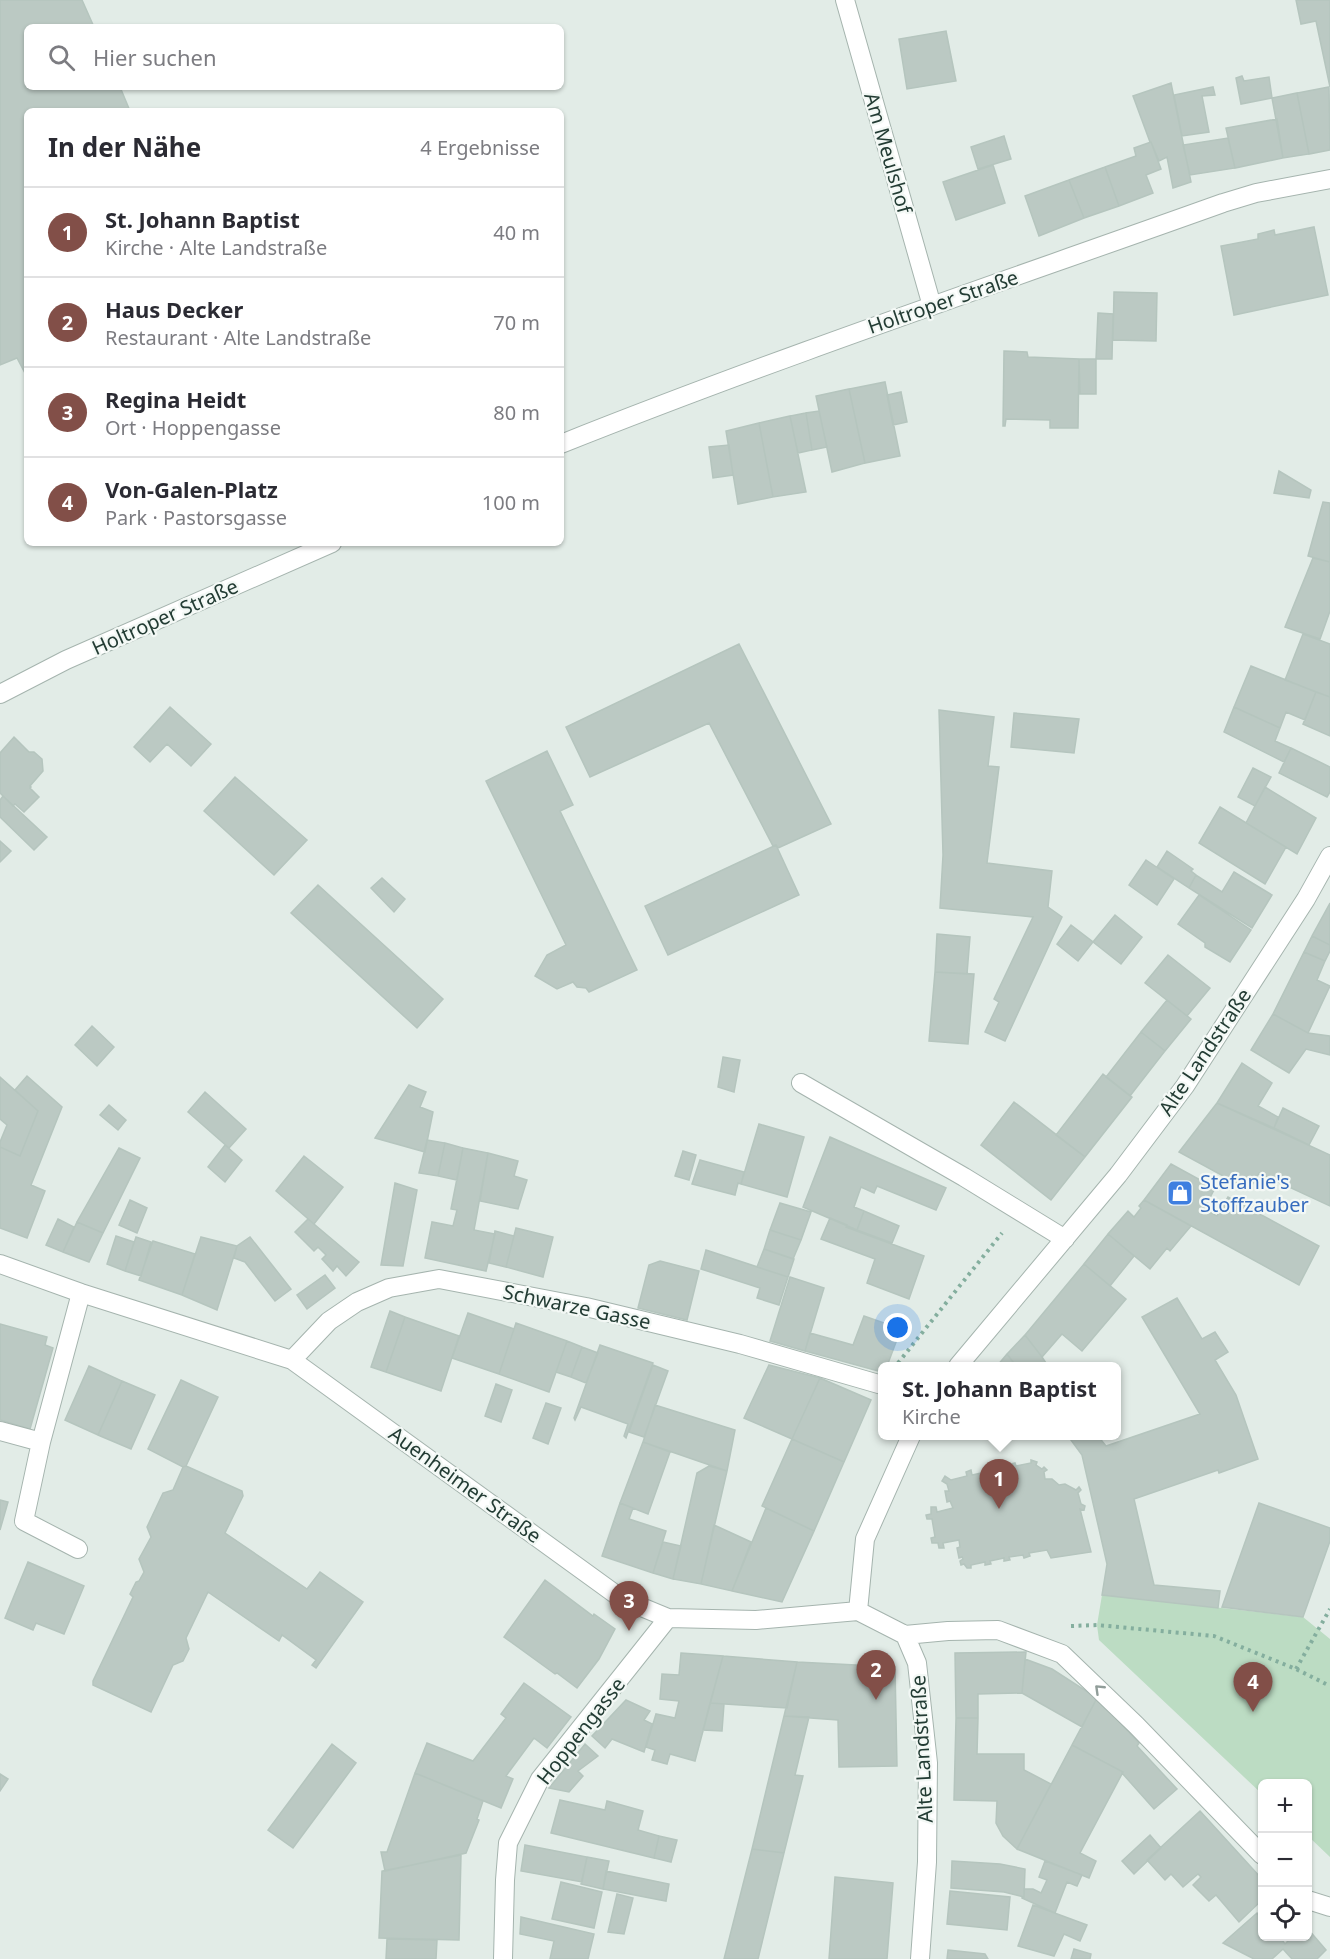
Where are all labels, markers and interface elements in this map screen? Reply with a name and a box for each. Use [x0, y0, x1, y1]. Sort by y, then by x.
search box [24, 24, 564, 90]
icon: search [45, 41, 78, 74]
text: Hier suchen [93, 42, 217, 72]
street label: Am Meulshof [858, 89, 919, 218]
text: In der Nähe [48, 129, 201, 165]
text: 4 Ergebnisse [420, 134, 540, 161]
text: St. Johann Baptist [105, 204, 300, 234]
text: 1 [62, 219, 73, 246]
text: 40 m [493, 219, 540, 246]
text: Kirche · Alte Landstraße [105, 234, 327, 261]
street label: Holtroper Straße [864, 263, 1022, 340]
text: Haus Decker [105, 294, 243, 324]
text: 2 [62, 309, 73, 336]
text: 70 m [493, 309, 540, 336]
text: Restaurant · Alte Landstraße [105, 324, 371, 351]
text: Regina Heidt [105, 384, 246, 414]
text: 3 [62, 399, 73, 426]
text: 80 m [493, 399, 540, 426]
text: Ort · Hoppengasse [105, 414, 281, 441]
text: Von-Galen-Platz [105, 474, 278, 504]
text: 4 [62, 489, 73, 516]
text: 100 m [482, 489, 540, 516]
text: Park · Pastorsgasse [105, 504, 287, 531]
street label: Holtroper Straße [87, 572, 242, 661]
street label: Alte Landstraße [1152, 983, 1257, 1121]
place label: Stefanie's Stoffzauber [1200, 1168, 1309, 1218]
shop icon: Stefanie's Stoffzauber [1165, 1178, 1195, 1208]
street label: Schwarze Gasse [501, 1278, 653, 1335]
your location [883, 1313, 912, 1342]
popup [878, 1362, 1121, 1440]
text: St. Johann Baptist [902, 1373, 1097, 1403]
text: Kirche [902, 1403, 961, 1430]
street label: Auenheimer Straße [384, 1420, 547, 1549]
pin: 1 [980, 1460, 1018, 1509]
pin: 3 [610, 1582, 648, 1631]
pin: 2 [856, 1650, 896, 1700]
pin: 4 [1234, 1662, 1272, 1712]
street label: Hoppengasse [530, 1672, 631, 1790]
street label: Alte Landstraße [904, 1675, 939, 1824]
one-way arrow [1095, 1686, 1106, 1697]
map controls [1258, 1779, 1312, 1941]
button: + [1258, 1779, 1312, 1833]
button: − [1258, 1833, 1312, 1887]
button: locate [1258, 1887, 1312, 1941]

